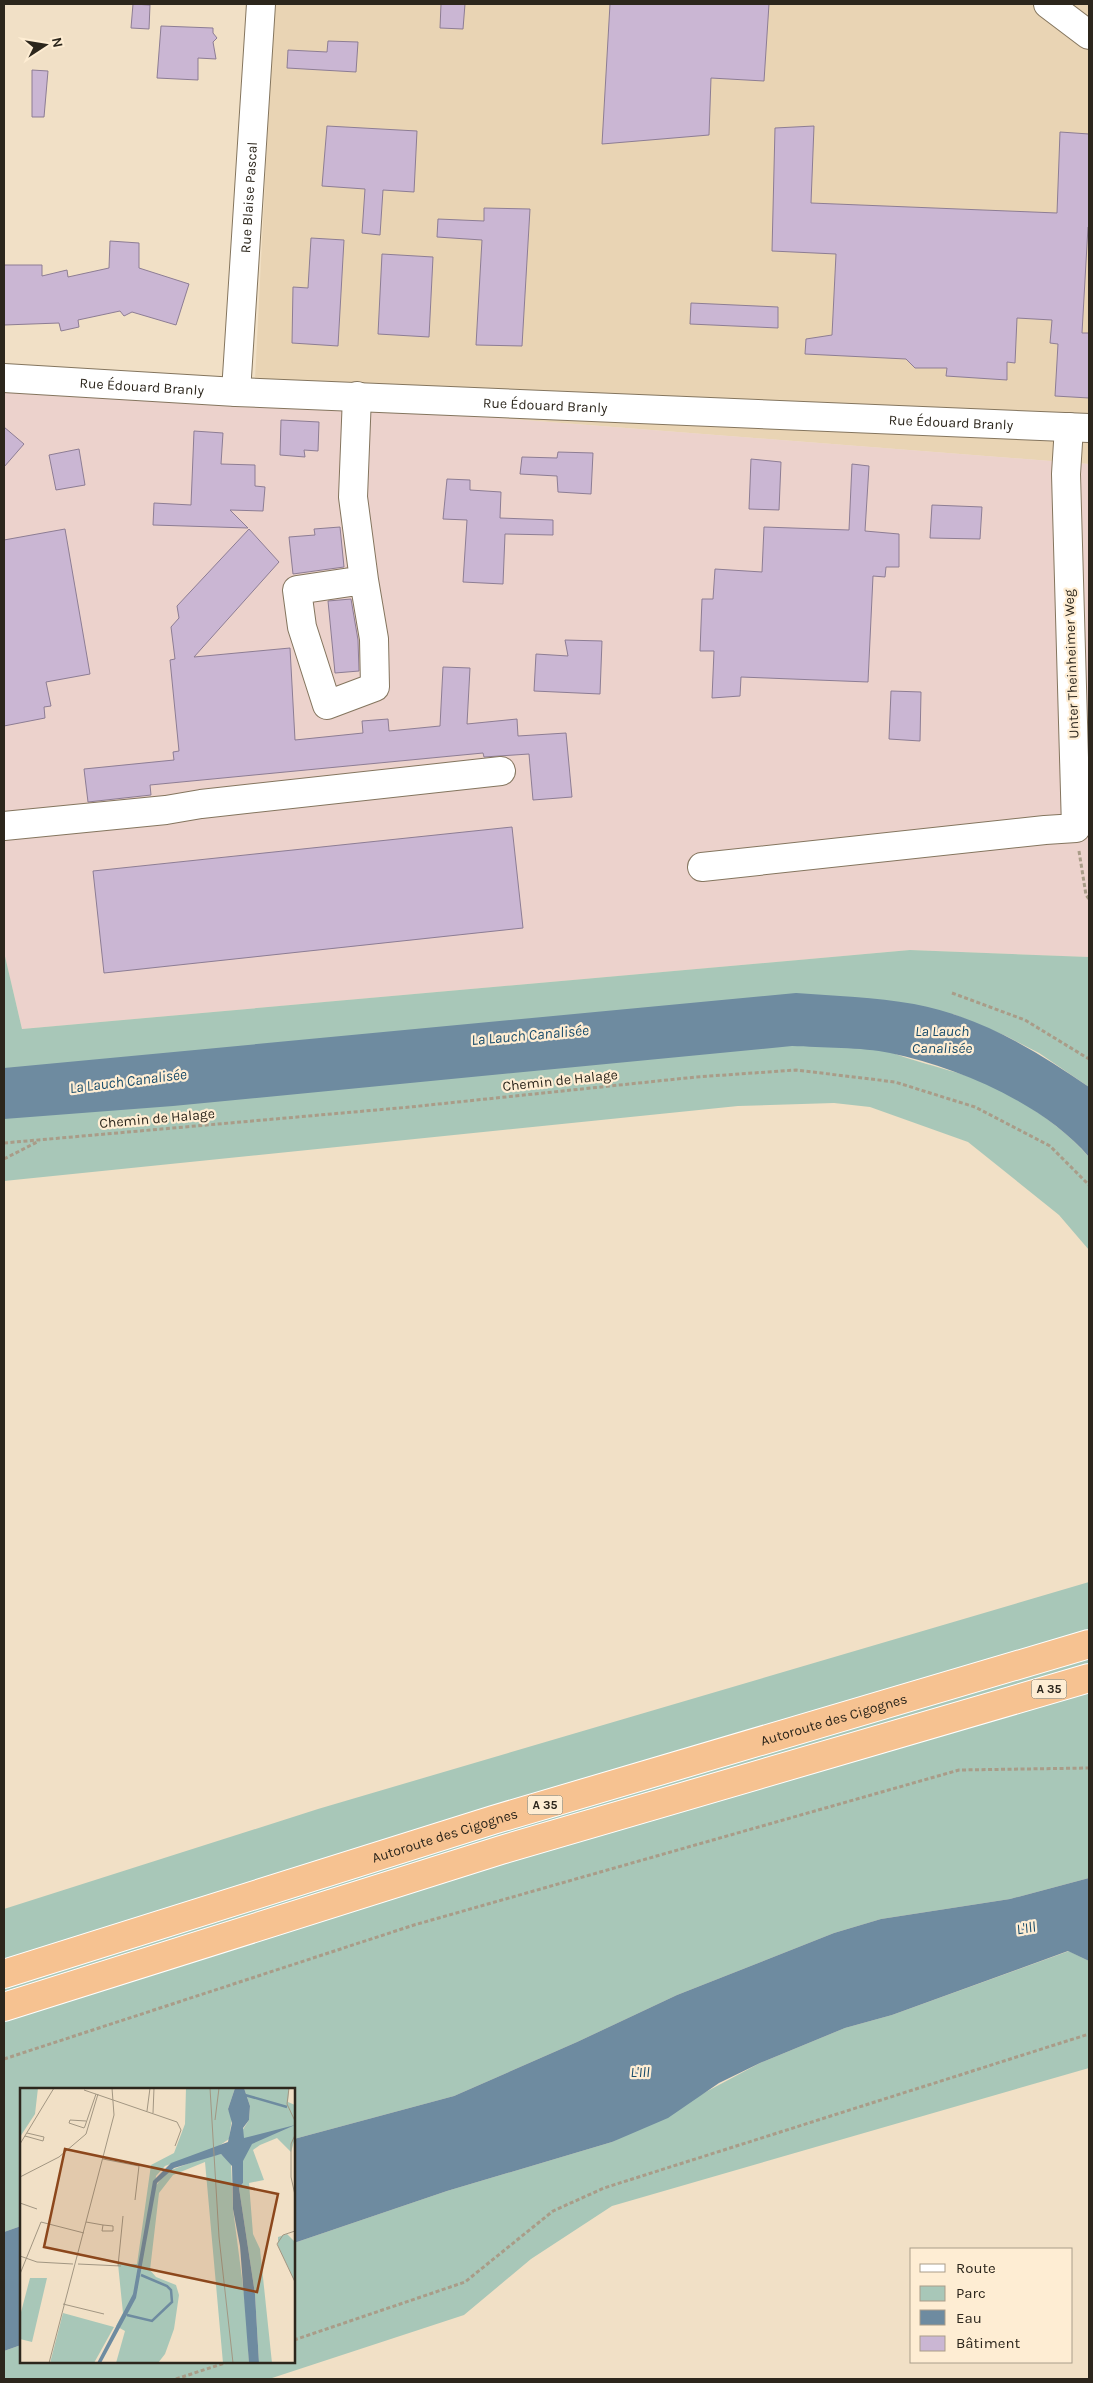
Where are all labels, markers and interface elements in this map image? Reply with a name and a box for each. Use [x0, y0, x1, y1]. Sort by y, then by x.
north arrow [20, 20, 70, 70]
text: N [48, 36, 67, 49]
street label: Rue Blaise Pascal [237, 141, 261, 254]
street label: Rue Édouard Branly [79, 375, 205, 399]
street label: Rue Édouard Branly [483, 394, 608, 417]
street label: Rue Édouard Branly [888, 412, 1014, 434]
street label: Unter Theinheimer Weg [1060, 589, 1083, 739]
water label: La Lauch Canalisée [471, 1021, 590, 1049]
water label: La Lauch Canalisée [912, 1022, 972, 1057]
water label: La Lauch Canalisée [68, 1065, 188, 1097]
street label: Chemin de Halage [502, 1066, 619, 1095]
street label: Chemin de Halage [99, 1105, 215, 1132]
road number: A 35 [1032, 1680, 1066, 1698]
street label: Autoroute des Cigognes [759, 1690, 909, 1750]
road number: A 35 [528, 1796, 562, 1814]
street label: Autoroute des Cigognes [370, 1805, 520, 1867]
water label: L'Ill [1015, 1917, 1037, 1939]
water label: L'Ill [630, 2063, 650, 2081]
inset map [20, 2088, 295, 2363]
legend [910, 2248, 1073, 2363]
text: Route [956, 2259, 996, 2277]
text: Parc [956, 2284, 986, 2302]
text: Eau [956, 2309, 982, 2327]
text: Bâtiment [956, 2334, 1020, 2352]

